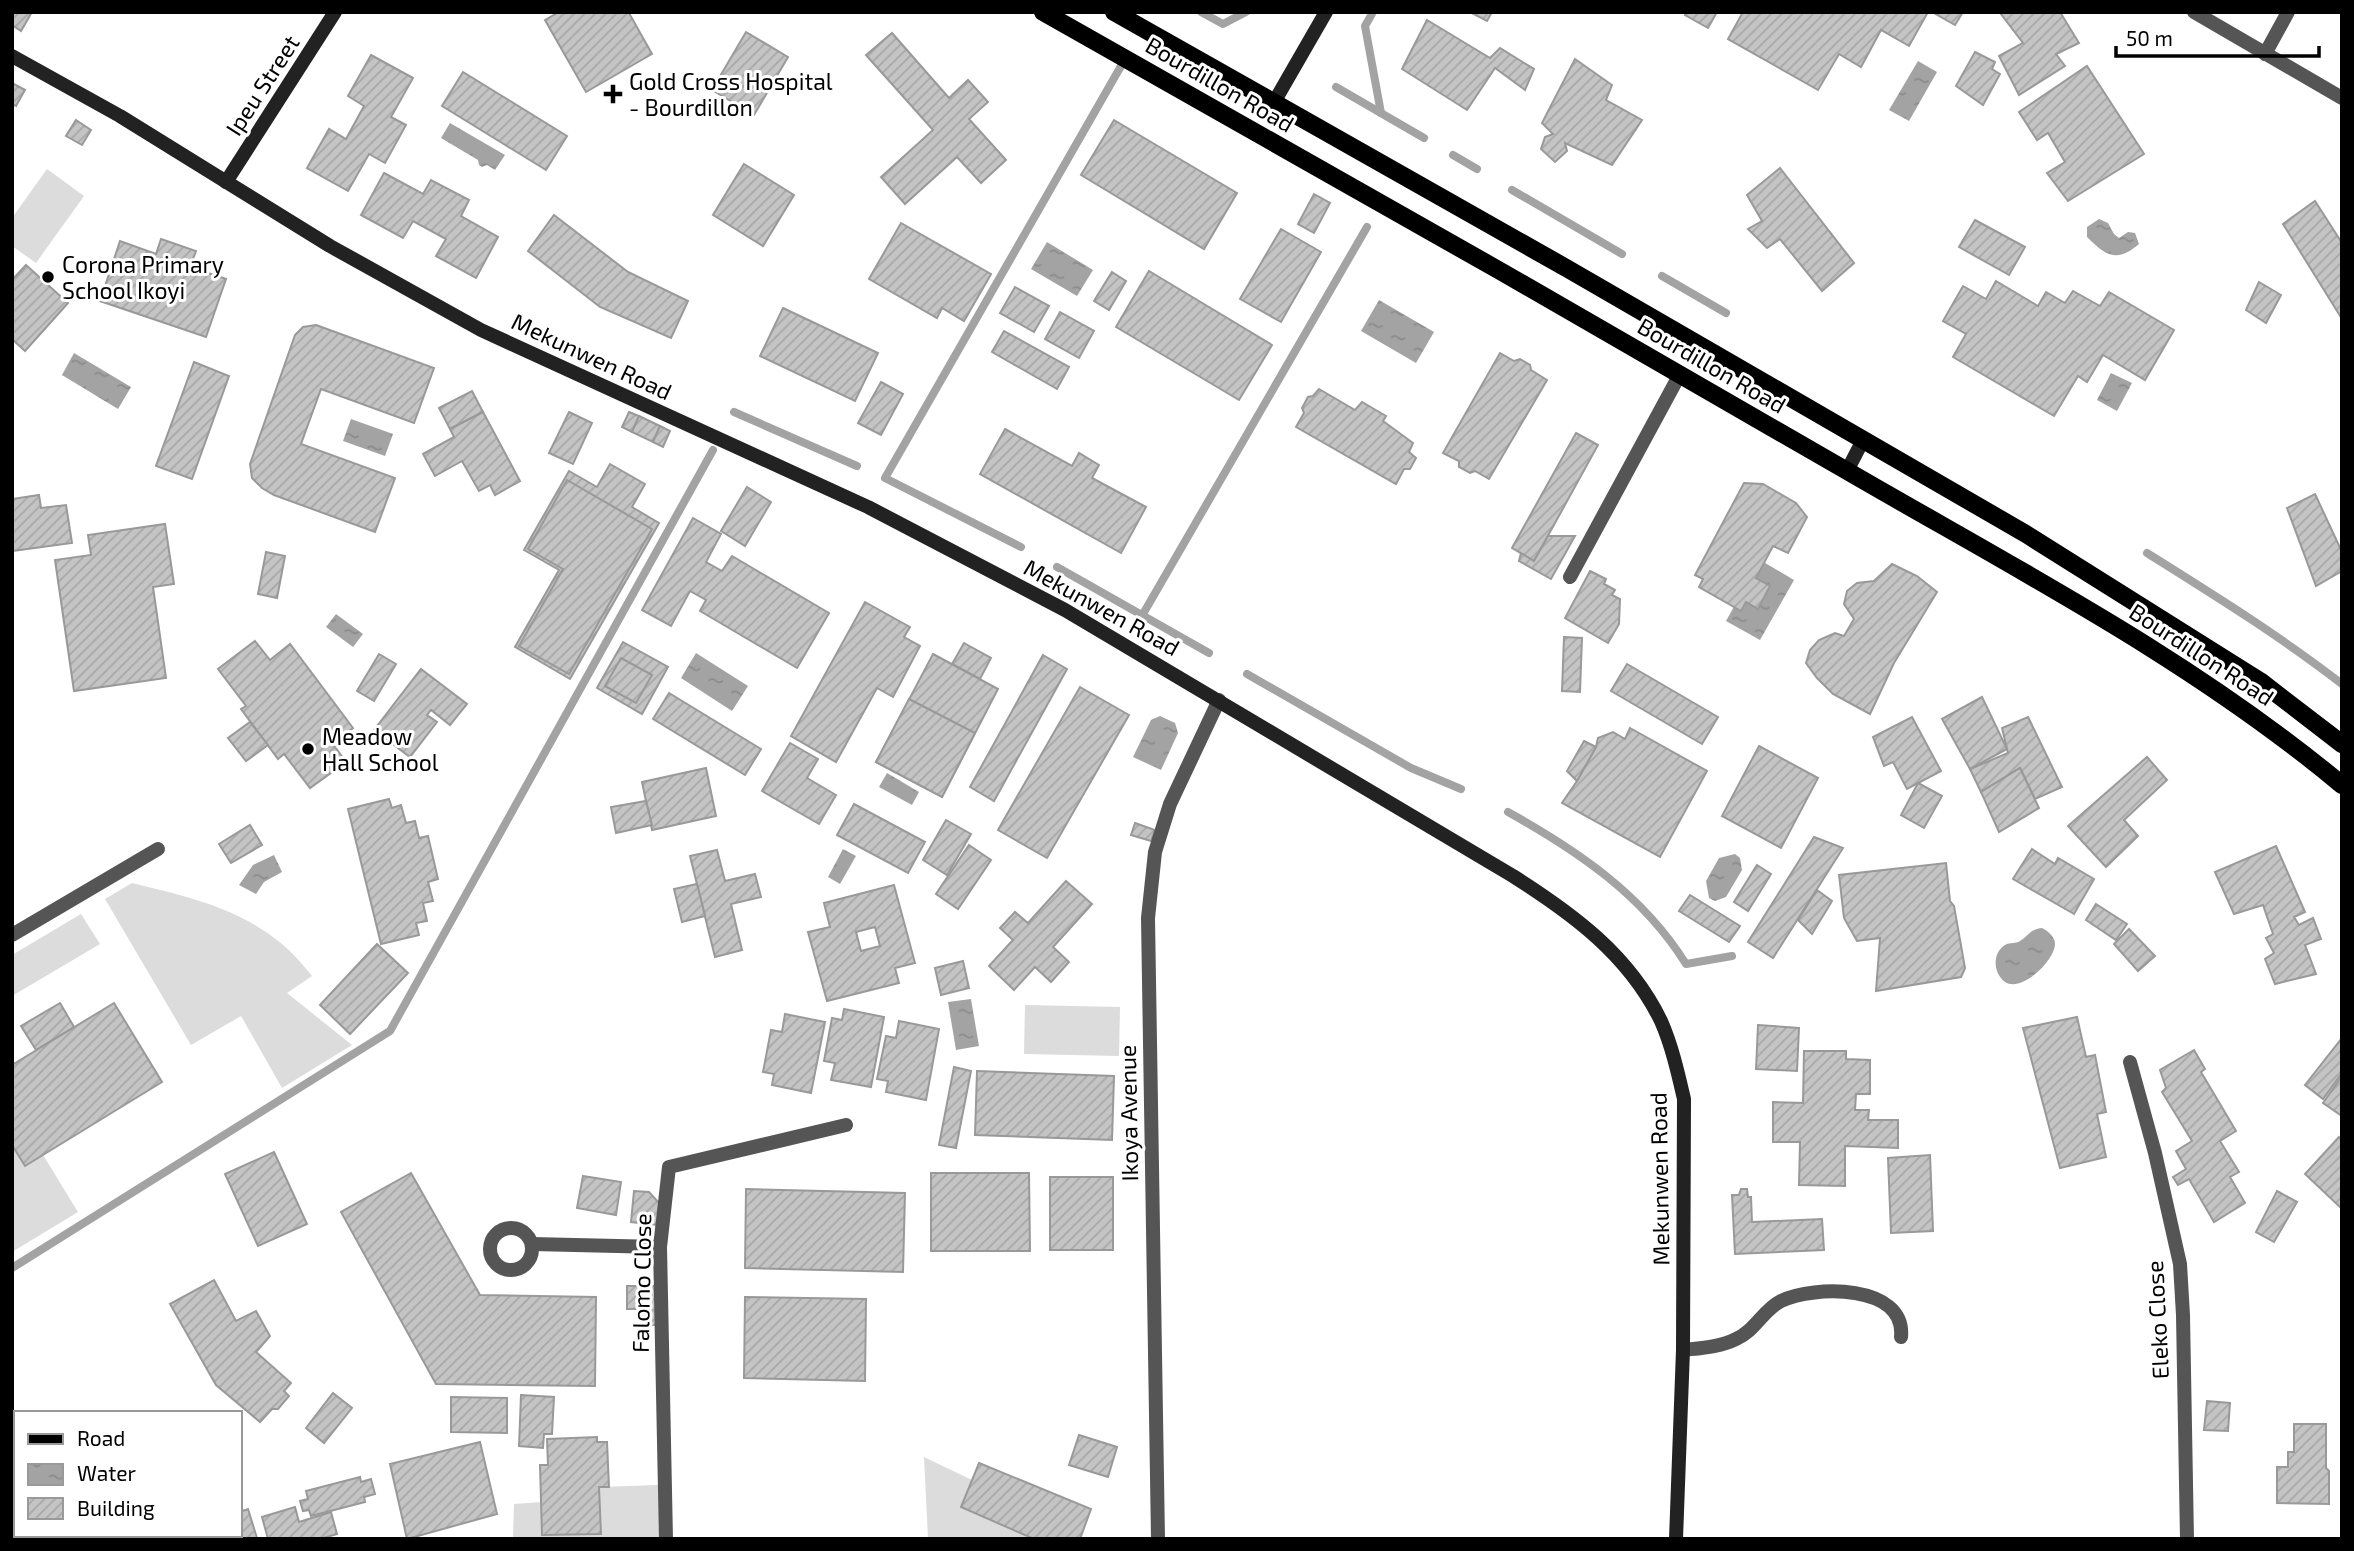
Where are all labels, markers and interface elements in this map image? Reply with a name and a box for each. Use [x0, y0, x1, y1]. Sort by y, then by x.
scale bar [2116, 14, 2319, 58]
text: 50 m [2126, 25, 2173, 50]
street label: Ipeu Street [219, 29, 305, 140]
street label: Bourdillon Road [1141, 30, 1299, 138]
place label: Gold Cross Hospital - Bourdillon [629, 67, 833, 121]
marker: Gold Cross Hospital - Bourdillon [603, 84, 623, 104]
place label: Corona Primary School Ikoyi [62, 250, 224, 304]
marker: Corona Primary School Ikoyi [40, 269, 56, 285]
street label: Mekunwen Road [508, 307, 676, 405]
street label: Bourdillon Road [1633, 311, 1791, 419]
street label: Mekunwen Road [1019, 553, 1185, 661]
street label: Bourdillon Road [2125, 597, 2279, 711]
place label: Meadow Hall School [322, 722, 439, 776]
marker: Meadow Hall School [300, 741, 316, 757]
street label: Ikoya Avenue [1113, 1044, 1143, 1182]
street label: Mekunwen Road [1643, 1092, 1675, 1266]
street label: Falomo Close [626, 1213, 656, 1353]
street label: Eleko Close [2140, 1260, 2174, 1380]
legend [14, 1411, 242, 1537]
text: Road [77, 1425, 125, 1450]
text: Water [77, 1460, 136, 1485]
text: Building [77, 1495, 155, 1520]

